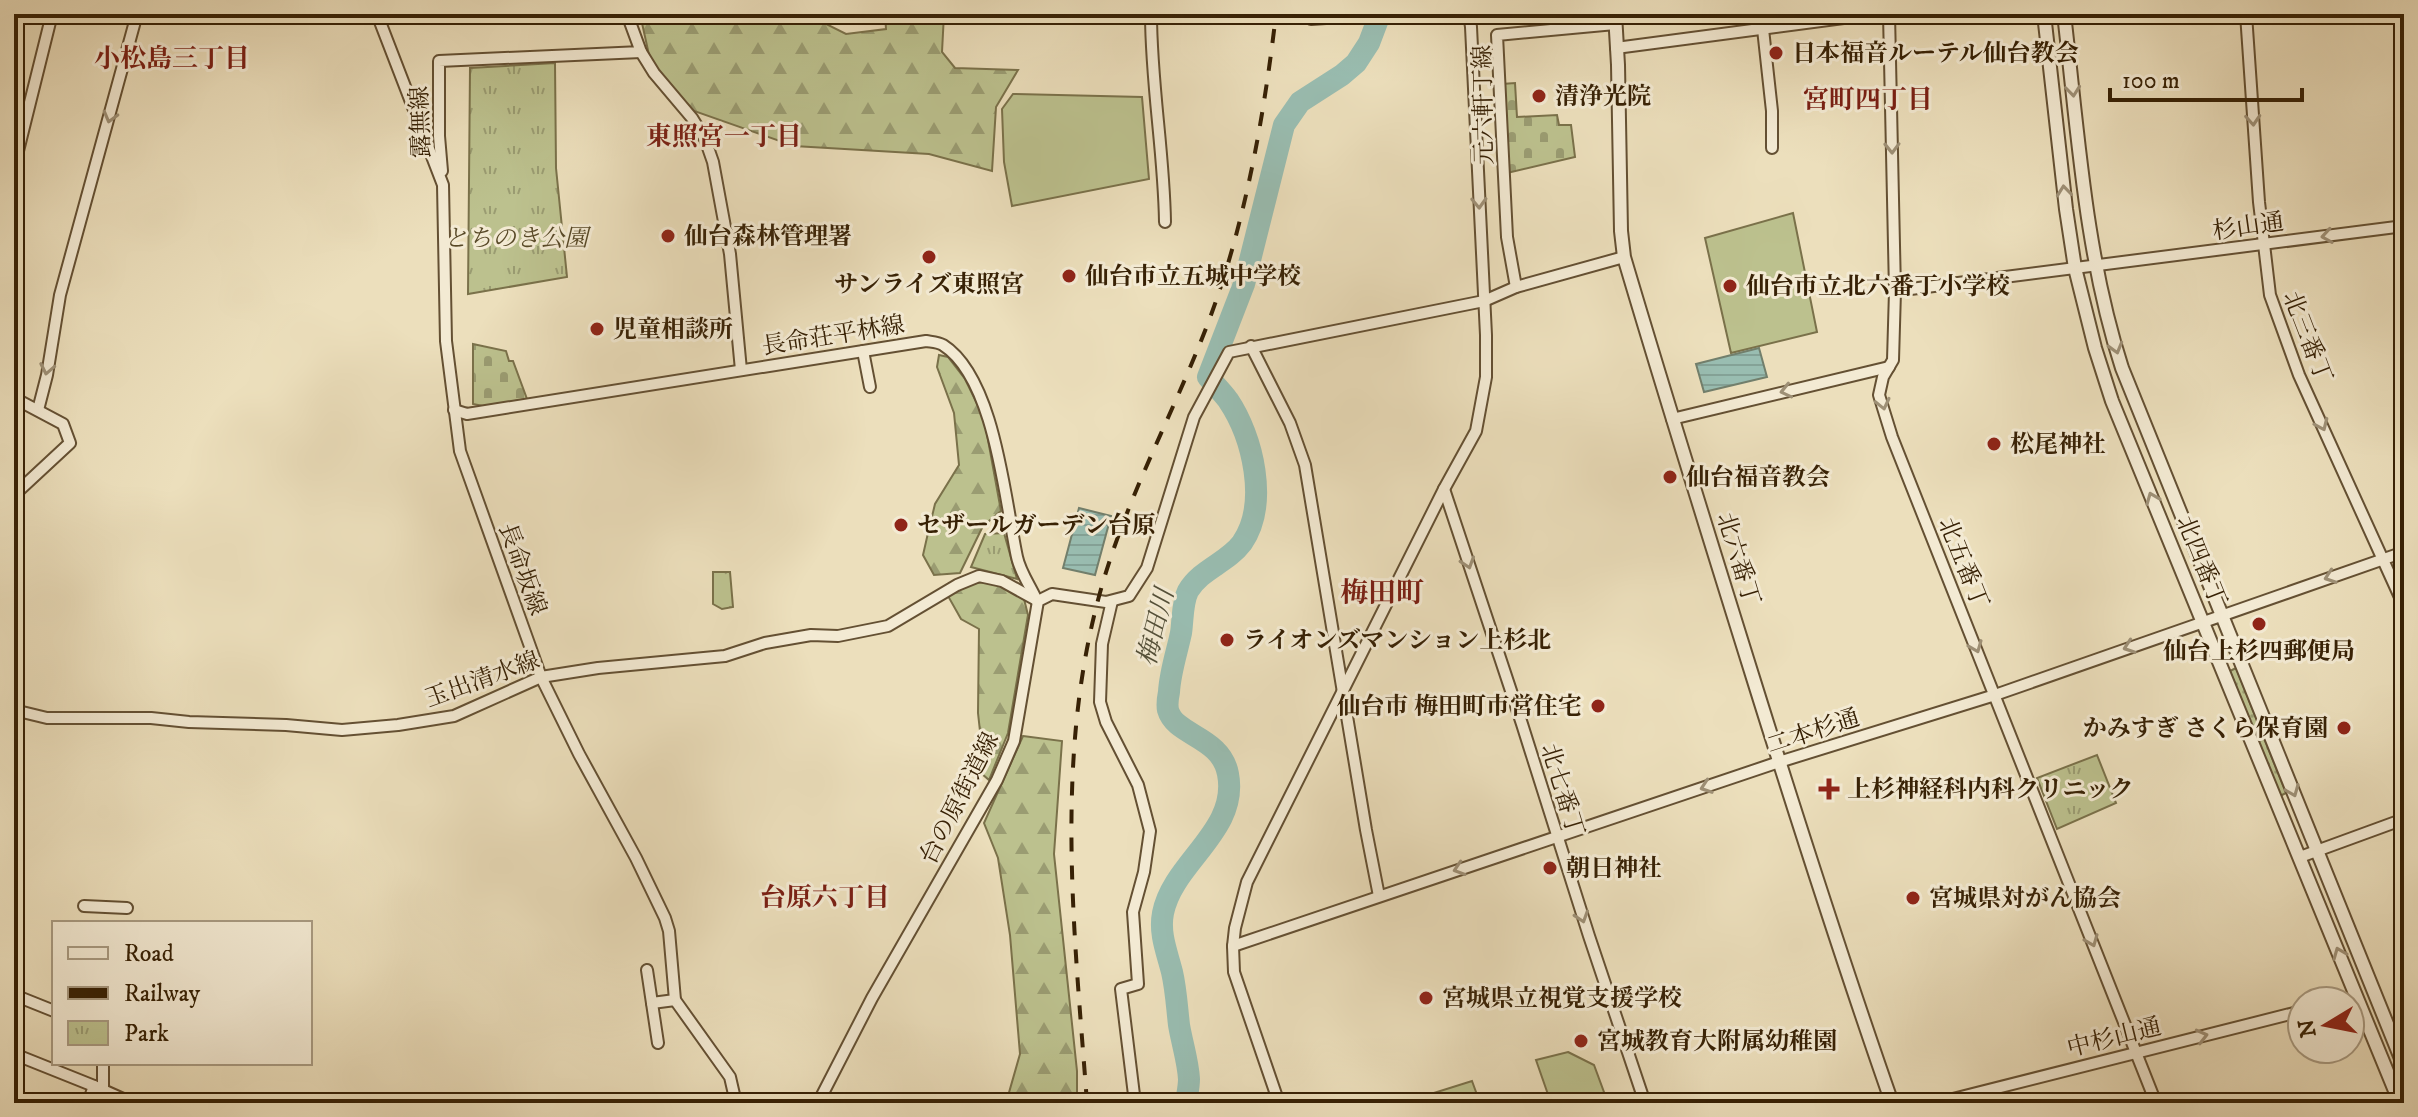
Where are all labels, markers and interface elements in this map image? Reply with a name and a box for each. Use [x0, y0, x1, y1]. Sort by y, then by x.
place label: 日本福音ルーテル仙台教会 [1792, 39, 2079, 69]
district label: 小松島三丁目 [94, 43, 250, 76]
marker: 日本福音ルーテル仙台教会 [1767, 44, 1785, 62]
street label: 元六軒丁線 [1468, 45, 1500, 165]
scale bar [2110, 52, 2302, 102]
text: 100 m [2122, 66, 2180, 96]
place label: 清浄光院 [1555, 82, 1651, 112]
district label: 宮町四丁目 [1803, 84, 1933, 117]
street label: 露無線 [405, 85, 437, 158]
one-way arrow [2065, 85, 2082, 98]
marker: 清浄光院 [1530, 87, 1548, 105]
one-way arrow [102, 109, 119, 123]
one-way arrow [2244, 114, 2261, 127]
district label: 東照宮一丁目 [646, 121, 802, 154]
one-way arrow [1883, 142, 1901, 155]
one-way arrow [2055, 184, 2072, 197]
one-way arrow [1471, 197, 1488, 210]
street label: 杉山通 [2210, 207, 2286, 247]
place label: 仙台森林管理署 [684, 222, 852, 252]
park label: とちのき公園 [444, 224, 592, 254]
one-way arrow [2320, 226, 2333, 243]
marker: 仙台森林管理署 [659, 227, 677, 245]
marker: サンライズ東照宮 [920, 248, 938, 266]
place label: 仙台市立五城中学校 [1085, 262, 1301, 292]
marker: 仙台市立五城中学校 [1060, 267, 1078, 285]
place label: サンライズ東照宮 [834, 270, 1024, 300]
place label: 仙台市立北六番丁小学校 [1746, 272, 2010, 302]
marker: 仙台市立北六番丁小学校 [1721, 277, 1739, 295]
street label: 北三番丁 [2276, 287, 2338, 388]
street label: 長命荘平林線 [760, 310, 907, 362]
place label: 児童相談所 [613, 315, 733, 345]
marker: 児童相談所 [588, 320, 606, 338]
one-way arrow [2106, 340, 2123, 354]
one-way arrow [40, 362, 57, 375]
one-way arrow [1780, 382, 1794, 399]
one-way arrow [1874, 397, 1891, 411]
one-way arrow [2312, 416, 2328, 431]
place label: 松尾神社 [2010, 430, 2106, 460]
marker: 松尾神社 [1985, 435, 2003, 453]
place label: 仙台福音教会 [1686, 463, 1830, 493]
marker: 仙台福音教会 [1661, 468, 1679, 486]
one-way arrow [2145, 492, 2161, 506]
street label: 北六番丁 [1710, 509, 1766, 610]
place label: セザールガーデン台原 [917, 511, 1156, 541]
street label: 北四番丁 [2169, 511, 2233, 611]
street label: 北五番丁 [1931, 513, 1995, 613]
marker: セザールガーデン台原 [892, 516, 910, 534]
street label: 長命坂線 [492, 519, 553, 620]
one-way arrow [1459, 555, 1475, 569]
one-way arrow [2324, 568, 2338, 584]
district label: 梅田町 [1340, 576, 1424, 611]
water label: 梅田川 [1131, 583, 1183, 669]
marker: 仙台上杉四郵便局 [2250, 615, 2268, 633]
place label: ライオンズマンション上杉北 [1243, 626, 1551, 656]
marker: ライオンズマンション上杉北 [1218, 631, 1236, 649]
one-way arrow [2123, 637, 2137, 653]
place label: 仙台上杉四郵便局 [2163, 637, 2355, 667]
one-way arrow [1966, 639, 1983, 653]
street label: 玉出清水線 [421, 645, 544, 715]
place label: 仙台市 梅田町市営住宅 [1337, 692, 1582, 722]
marker: 仙台市 梅田町市営住宅 [1589, 697, 1607, 715]
street label: 二本杉通 [1763, 703, 1864, 761]
place label: かみすぎ さくら保育園 [2083, 714, 2328, 744]
marker: かみすぎ さくら保育園 [2335, 719, 2353, 737]
street label: 台の原街道線 [914, 727, 1006, 869]
street label: 北七番丁 [1534, 740, 1590, 841]
place label: 上杉神経科内科クリニック [1847, 775, 2134, 805]
one-way arrow [1699, 778, 1713, 794]
marker: 上杉神経科内科クリニック [1818, 778, 1840, 800]
one-way arrow [2283, 783, 2300, 797]
place label: 朝日神社 [1566, 854, 1662, 884]
marker: 朝日神社 [1541, 859, 1559, 877]
one-way arrow [1452, 860, 1466, 876]
district label: 台原六丁目 [760, 882, 890, 915]
place label: 宮城県対がん協会 [1929, 884, 2121, 914]
marker: 宮城県対がん協会 [1904, 889, 1922, 907]
one-way arrow [1573, 909, 1589, 923]
legend [52, 921, 312, 1065]
one-way arrow [2082, 933, 2099, 947]
text: Road [124, 939, 174, 969]
one-way arrow [2332, 947, 2349, 961]
text: Railway [124, 979, 201, 1009]
place label: 宮城県立視覚支援学校 [1442, 984, 1682, 1014]
north arrow [2286, 985, 2366, 1065]
marker: 宮城県立視覚支援学校 [1417, 989, 1435, 1007]
street label: 中杉山通 [2064, 1012, 2164, 1064]
text: N [2293, 1017, 2323, 1039]
text: Park [124, 1019, 169, 1049]
place label: 宮城教育大附属幼稚園 [1597, 1027, 1837, 1057]
one-way arrow [2195, 1028, 2209, 1045]
marker: 宮城教育大附属幼稚園 [1572, 1032, 1590, 1050]

